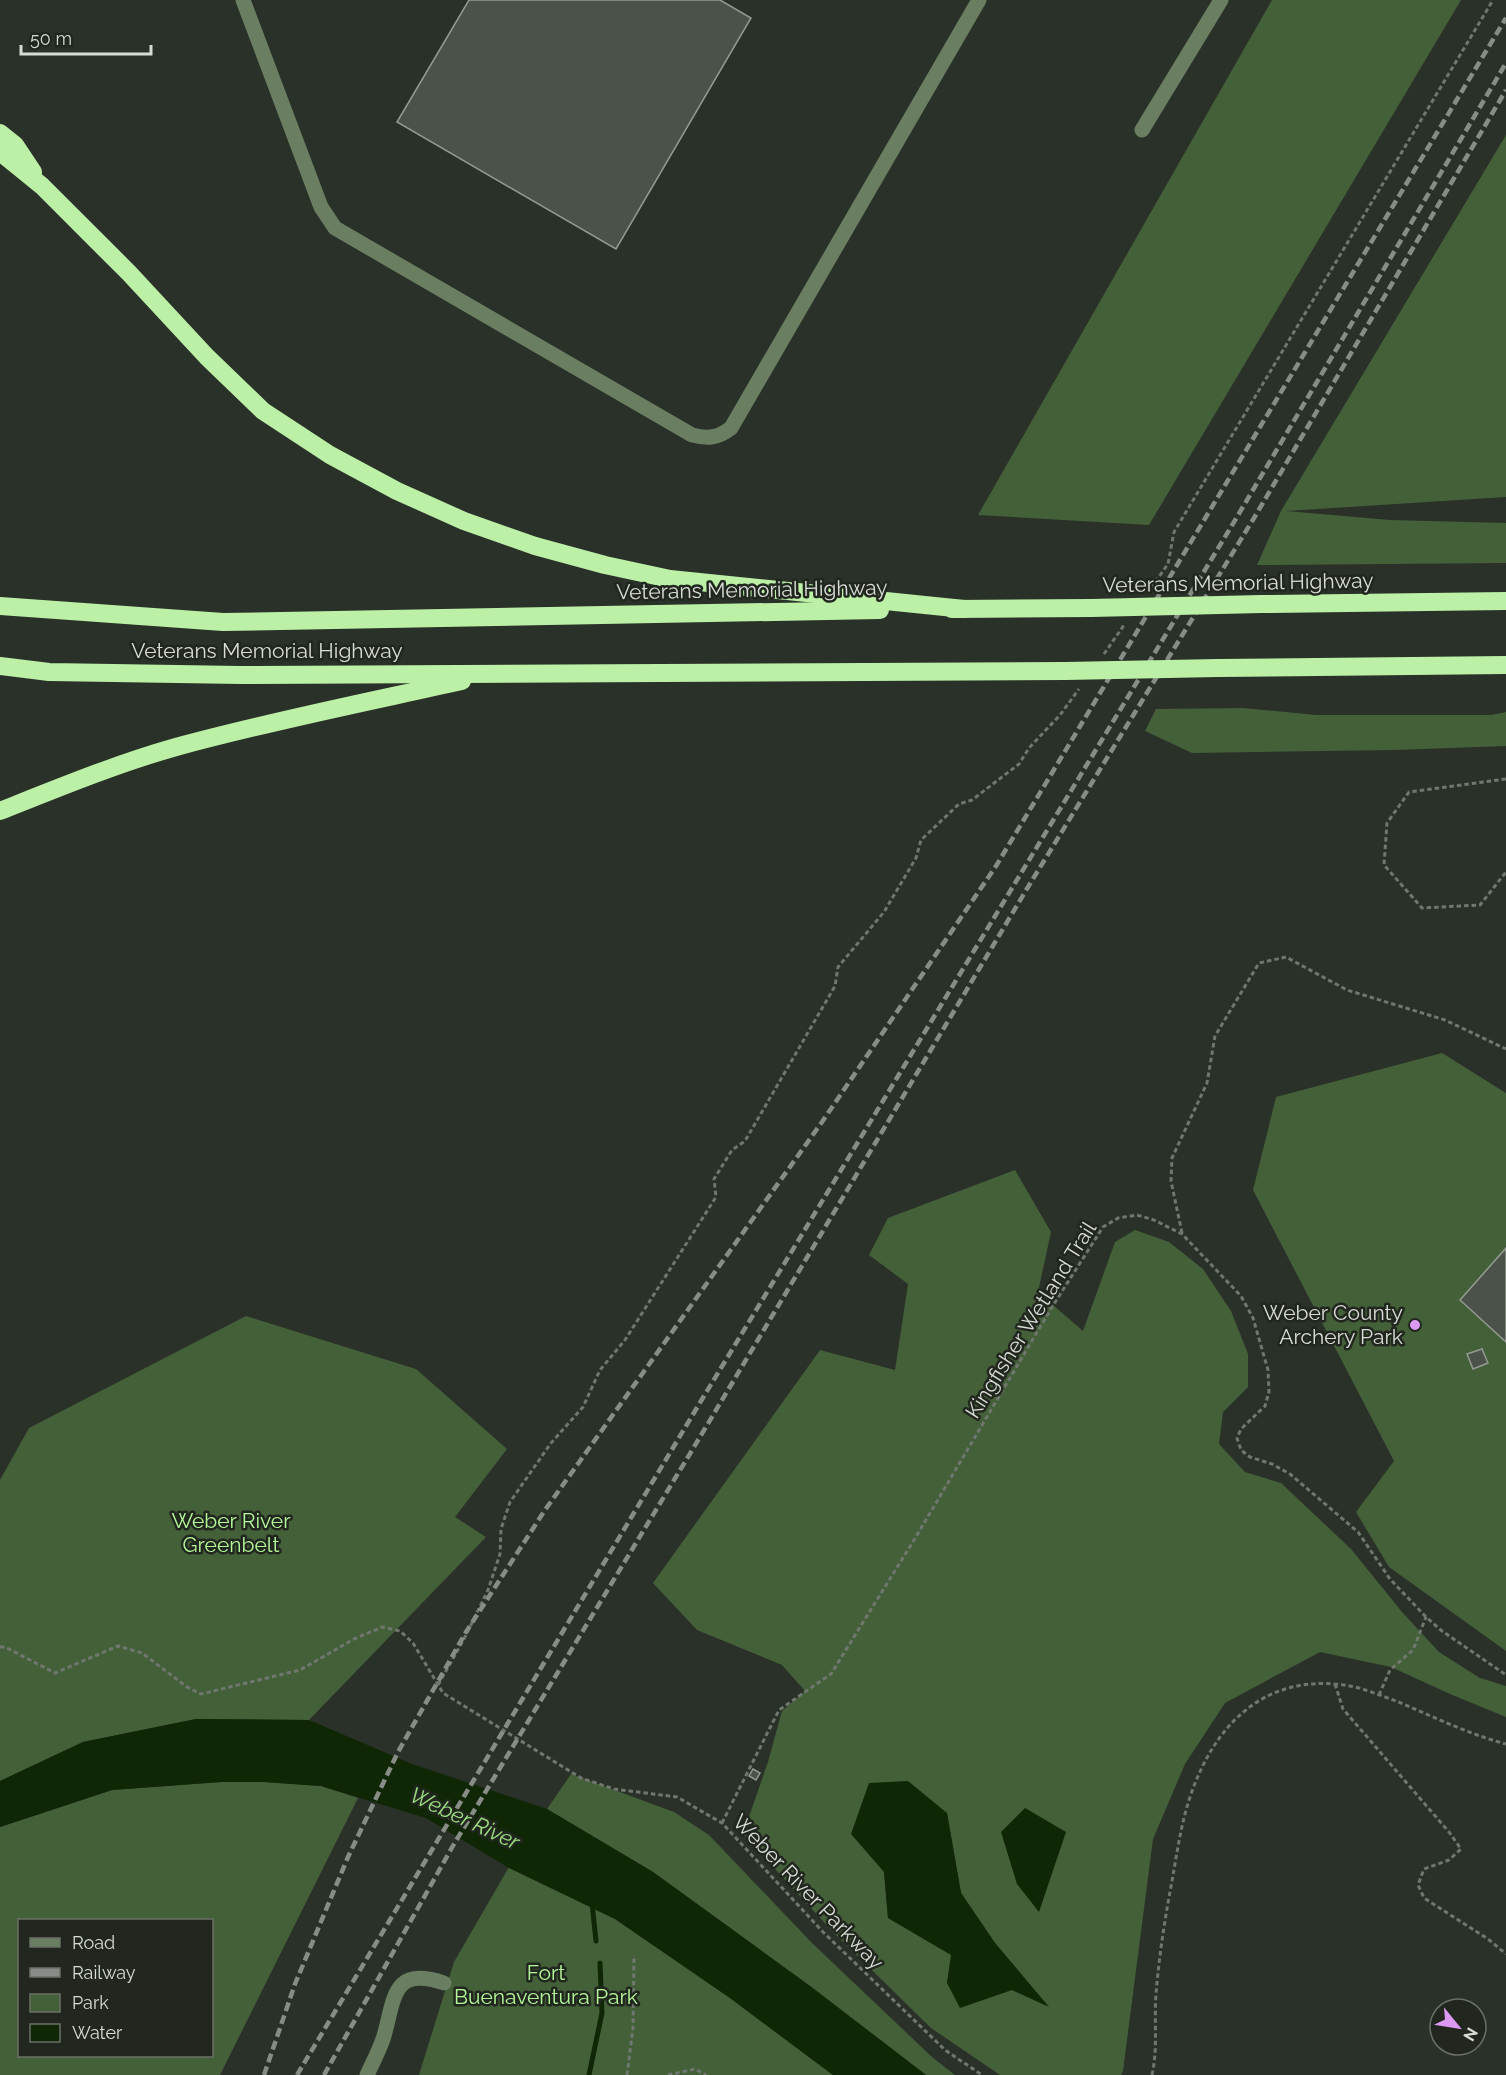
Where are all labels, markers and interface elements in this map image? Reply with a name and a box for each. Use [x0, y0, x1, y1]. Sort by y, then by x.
scale bar [21, 18, 152, 56]
text: 50 m [30, 28, 72, 49]
street label: Veterans Memorial Highway [1102, 568, 1374, 597]
street label: Veterans Memorial Highway [616, 575, 888, 604]
street label: Veterans Memorial Highway [131, 638, 403, 663]
street label: Kingfisher Wetland Trail [960, 1217, 1102, 1423]
place label: Weber County Archery Park [1263, 1300, 1403, 1349]
marker: Weber County Archery Park [1408, 1318, 1422, 1332]
park label: Weber River Greenbelt [171, 1508, 291, 1557]
water label: Weber River [406, 1781, 525, 1855]
street label: Weber River Parkway [728, 1809, 889, 1974]
legend [18, 1919, 213, 2057]
text: Road [72, 1932, 115, 1953]
park label: Fort Buenaventura Park [454, 1960, 638, 2009]
text: Railway [72, 1962, 136, 1983]
text: Park [72, 1992, 109, 2013]
north arrow [1428, 1997, 1488, 2057]
text: Water [72, 2022, 123, 2043]
text: N [1459, 2024, 1482, 2044]

